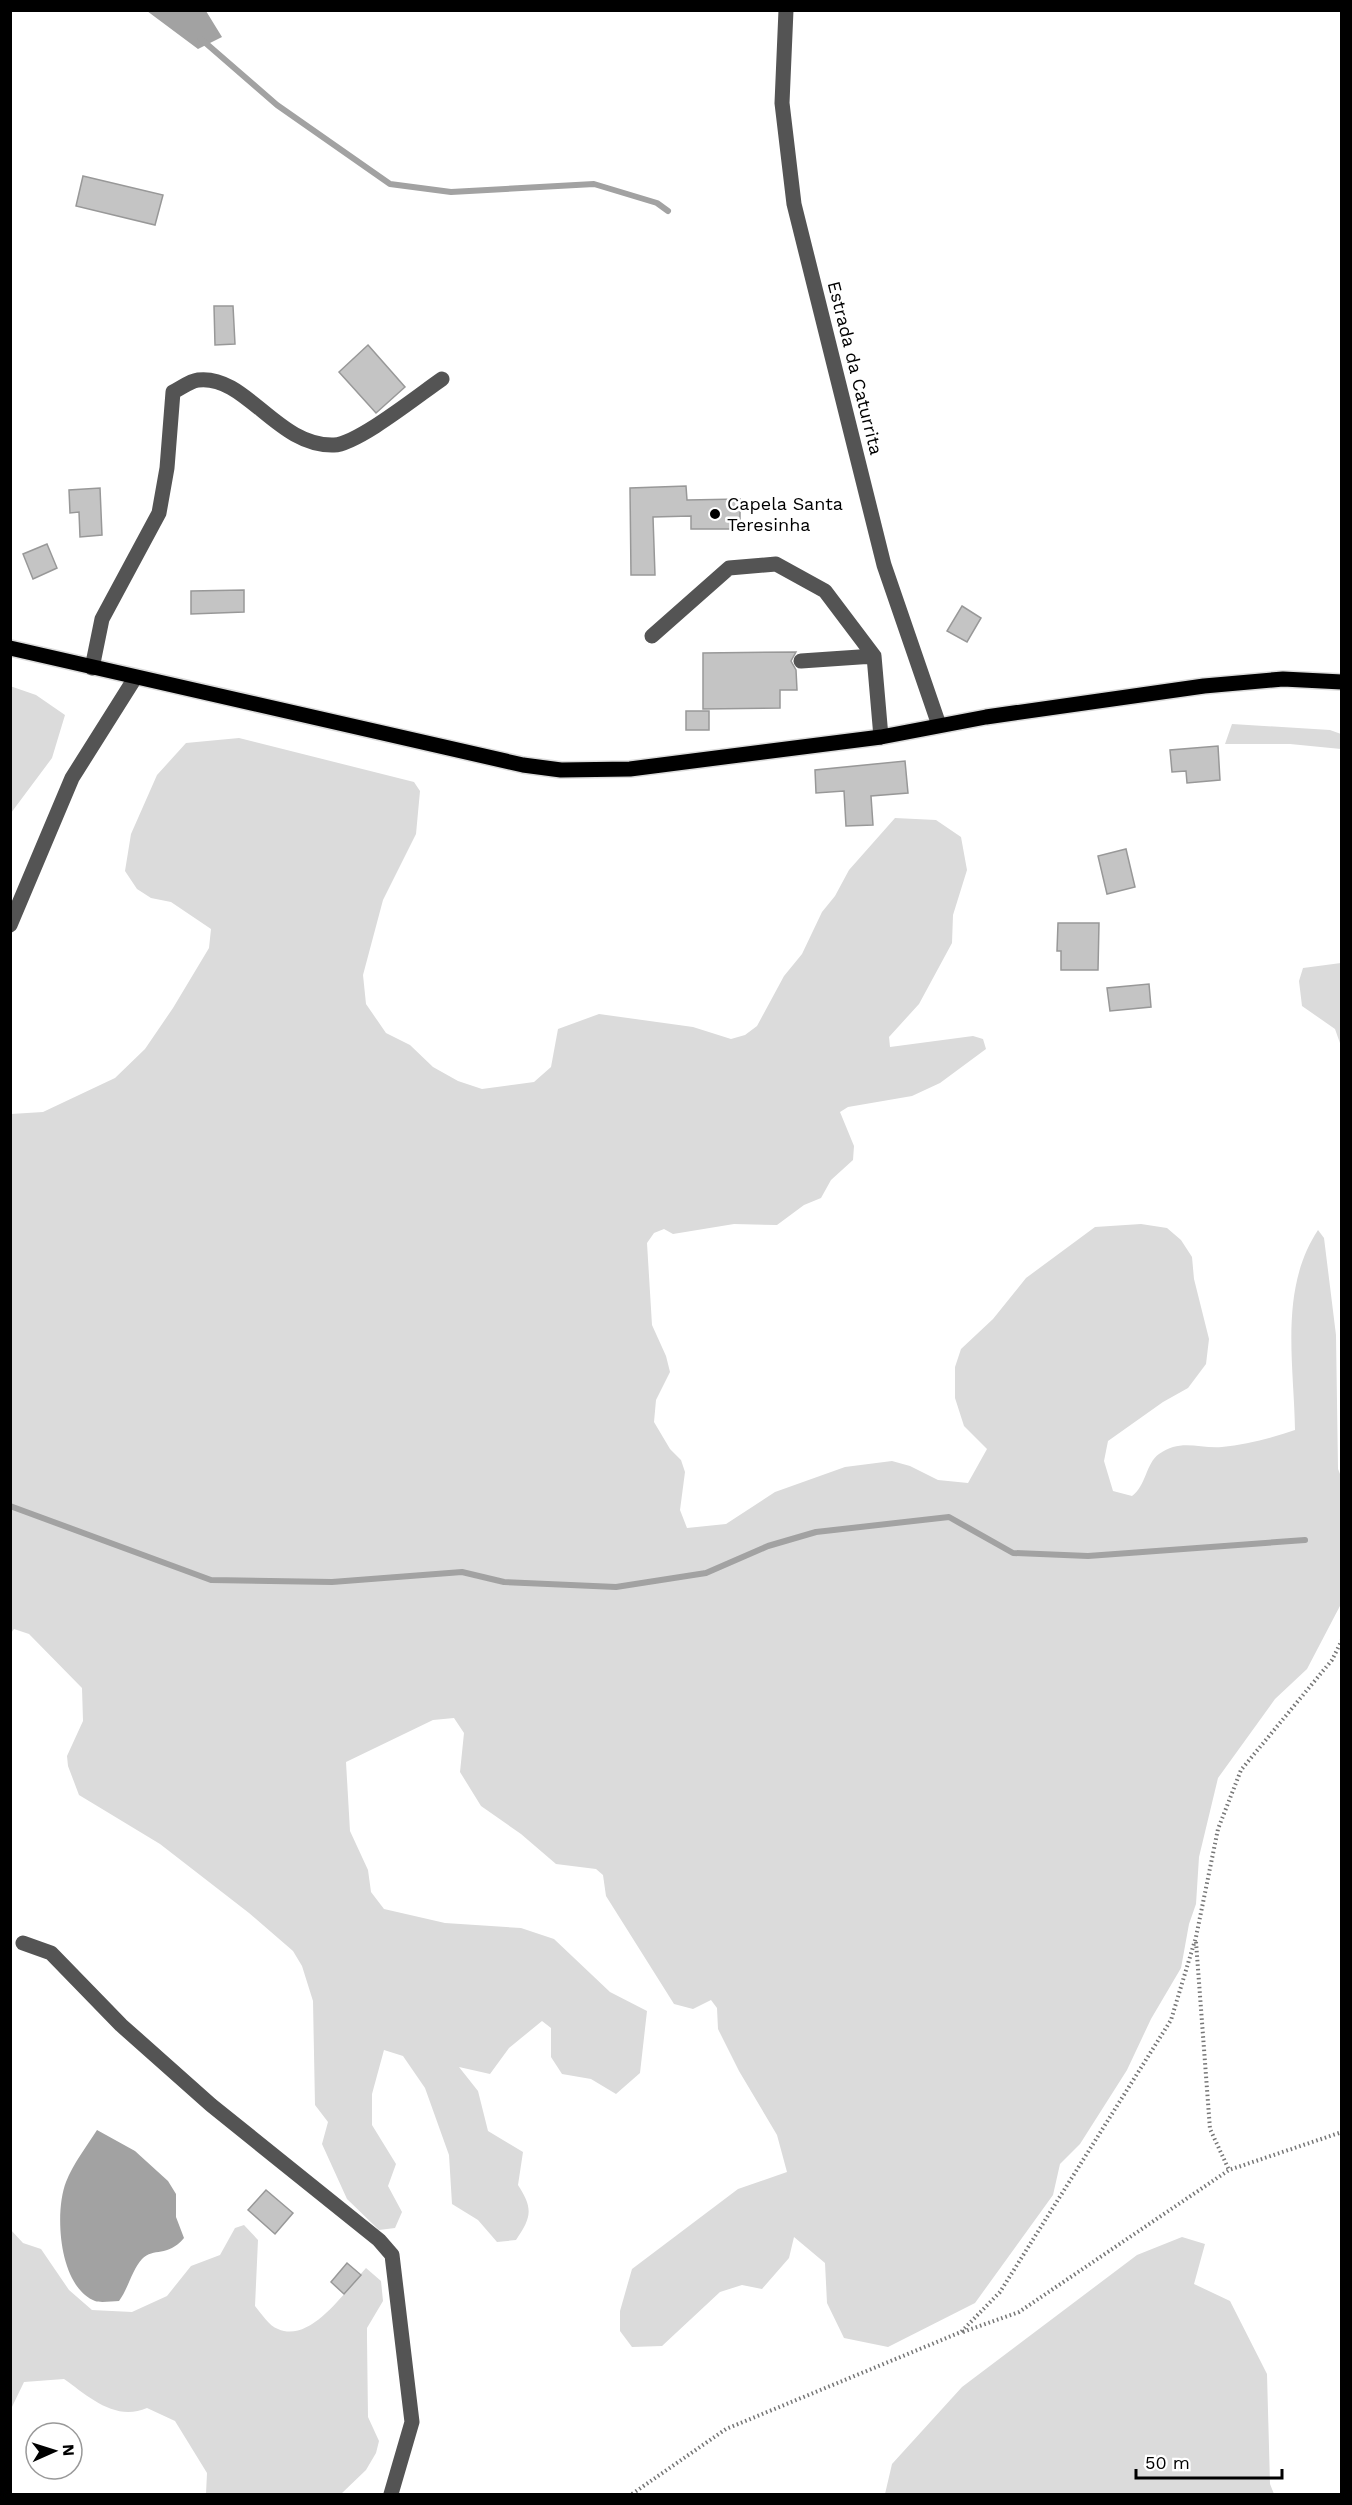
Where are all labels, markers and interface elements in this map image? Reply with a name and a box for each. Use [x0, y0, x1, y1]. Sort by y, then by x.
street label: Estrada da Caturrita [824, 279, 887, 457]
place label: Capela Santa Teresinha [727, 493, 843, 535]
marker: Capela Santa Teresinha [708, 507, 722, 521]
north arrow [24, 2421, 84, 2481]
scale bar [1136, 2442, 1282, 2480]
text: N [59, 2444, 78, 2457]
text: 50 m [1145, 2452, 1190, 2473]

